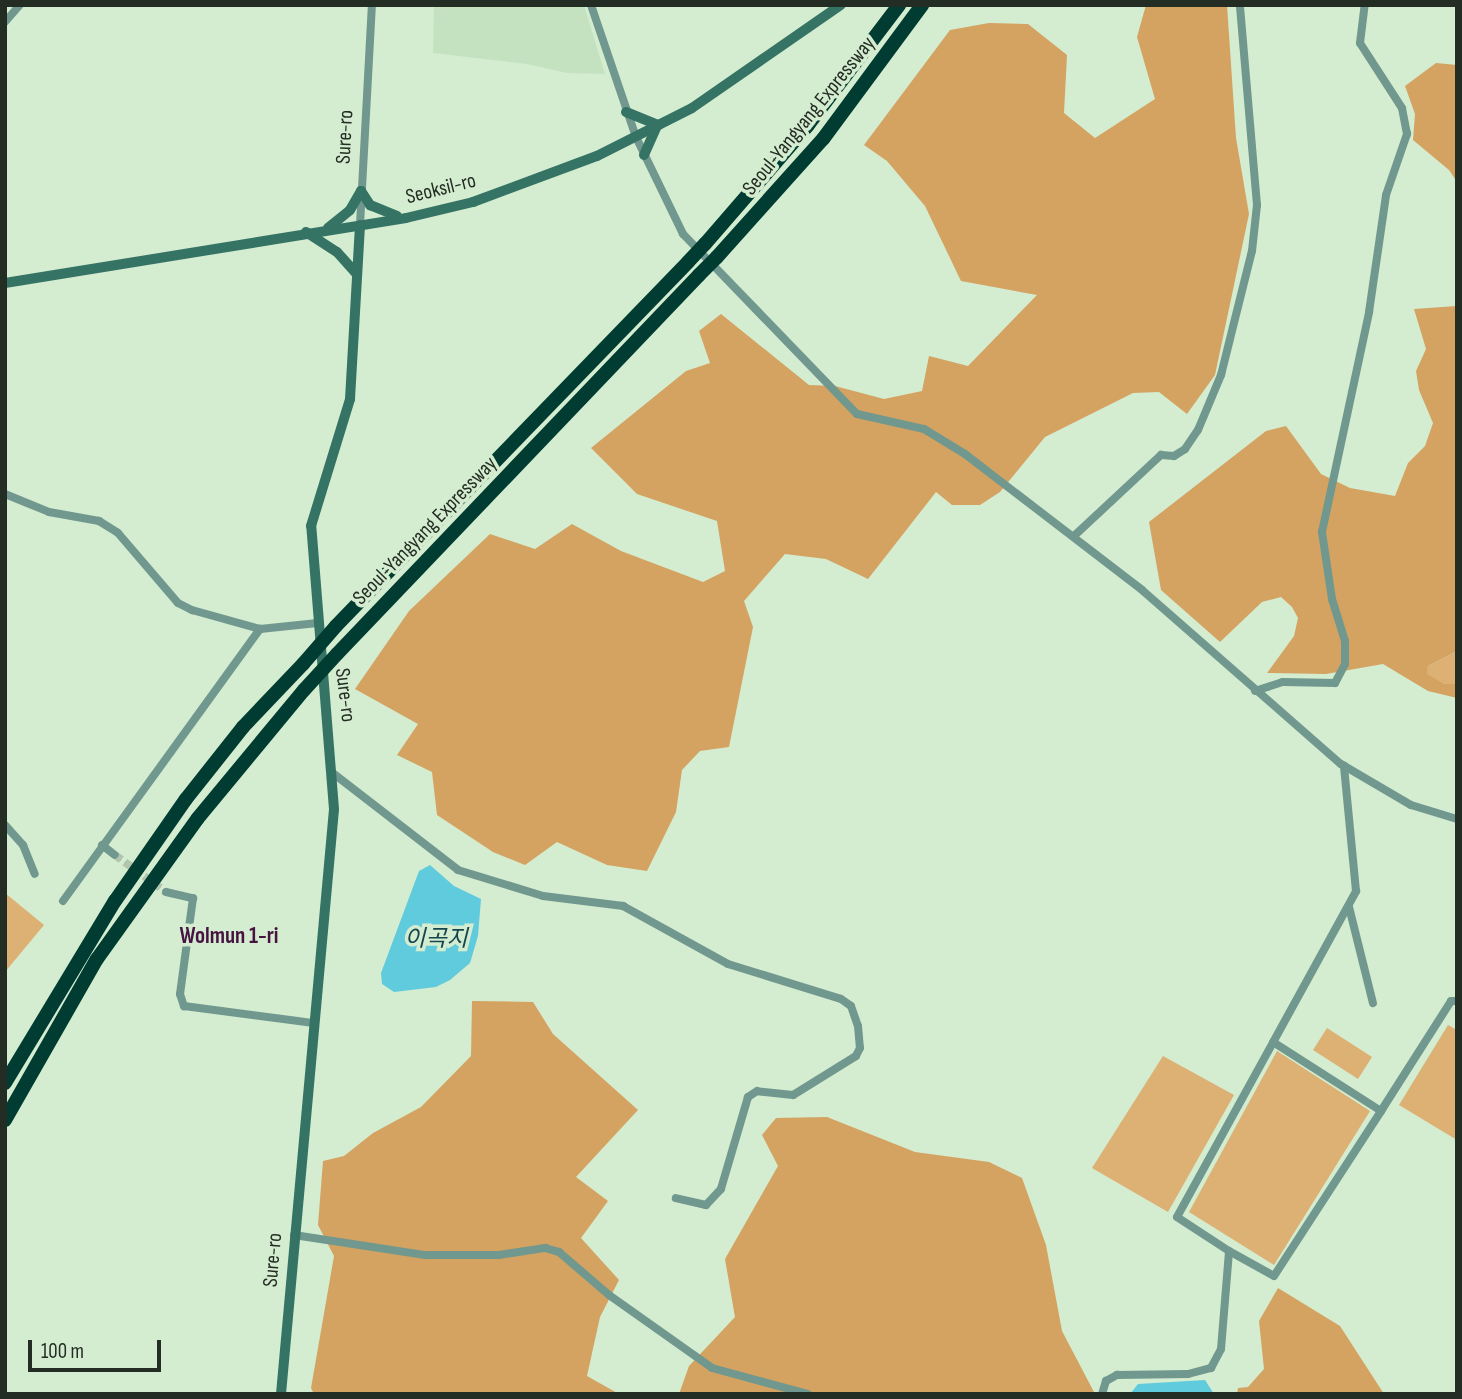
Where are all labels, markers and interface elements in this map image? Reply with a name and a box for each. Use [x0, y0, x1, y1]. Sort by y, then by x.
street label: Seoul-Yangyang Expressway [737, 32, 881, 200]
street label: Sure-ro [331, 109, 359, 165]
street label: Seoksil-ro [403, 168, 479, 210]
street label: Seoul-Yangyang Expressway [348, 452, 502, 610]
street label: Sure-ro [329, 667, 361, 723]
district label: Wolmun 1-ri [180, 922, 278, 950]
water label: 이곡지 [404, 925, 468, 953]
street label: Sure-ro [258, 1232, 288, 1288]
scale bar [32, 1326, 164, 1370]
text: 100 m [41, 1339, 84, 1364]

